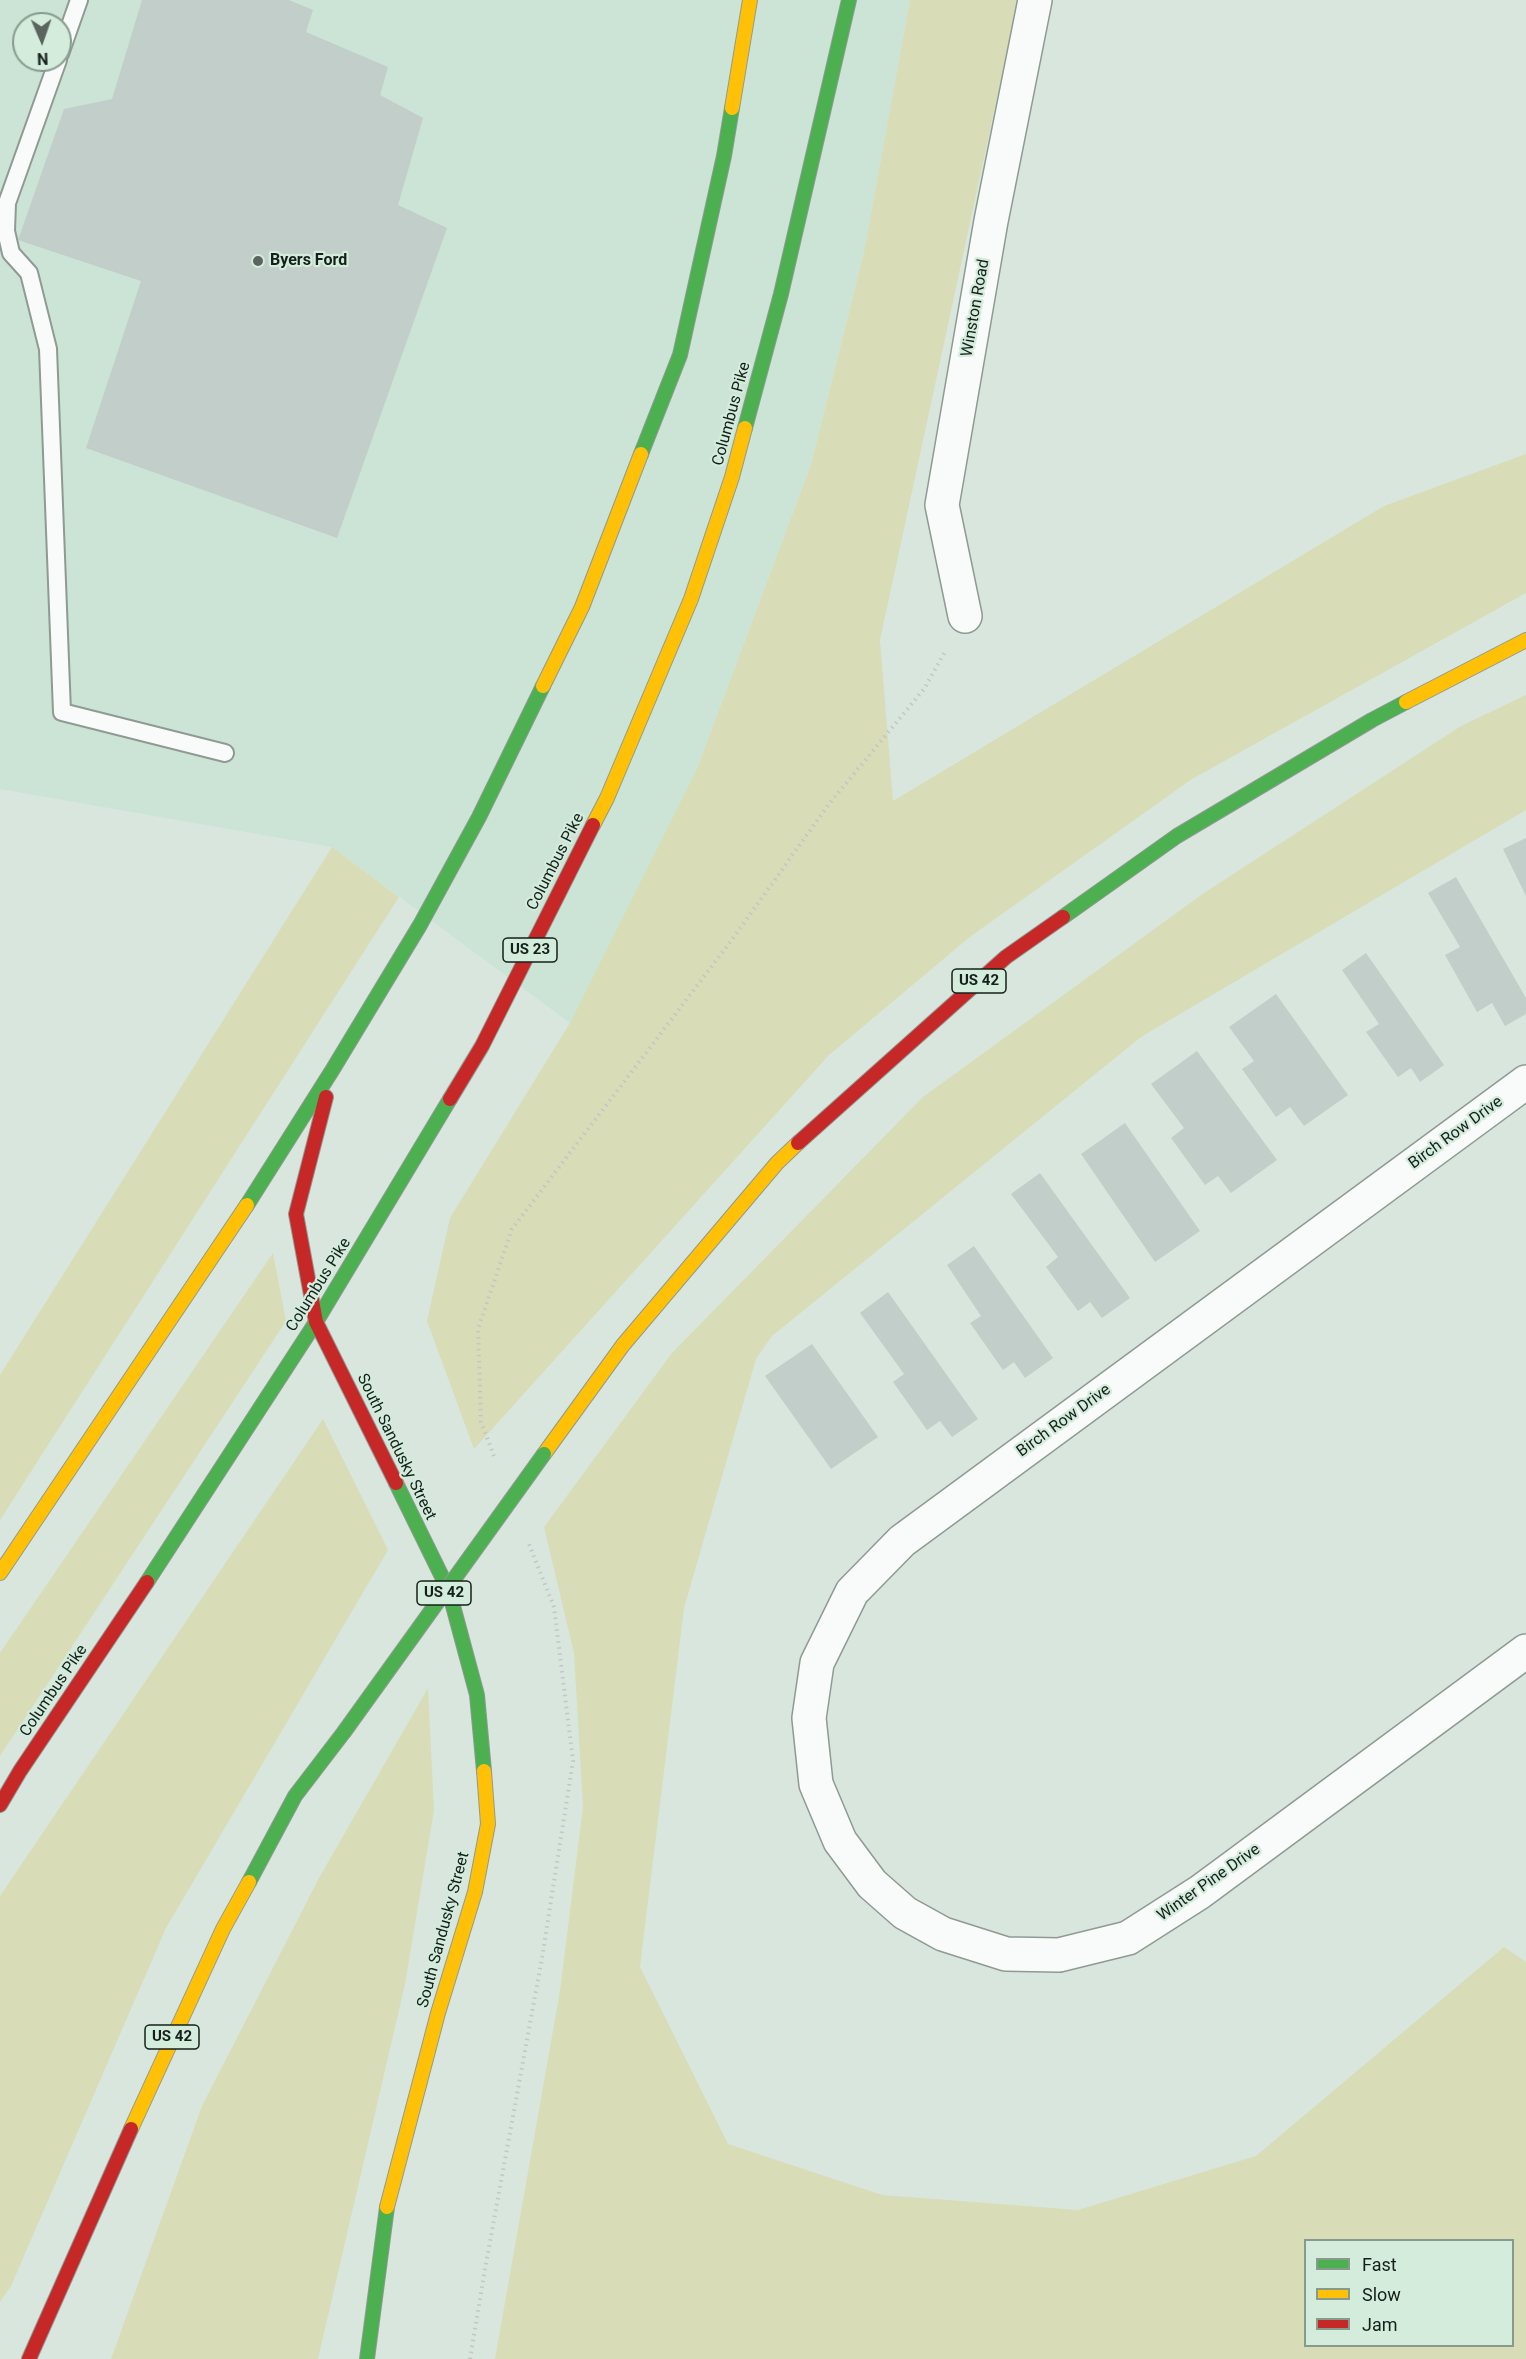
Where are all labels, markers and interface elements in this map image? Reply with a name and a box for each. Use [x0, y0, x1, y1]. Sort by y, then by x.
north arrow [12, 12, 72, 72]
text: N [37, 49, 49, 68]
place label: Byers Ford [270, 251, 347, 271]
marker: Byers Ford [251, 254, 265, 268]
street label: Winston Road [958, 258, 994, 358]
street label: Columbus Pike [709, 360, 755, 468]
street label: Columbus Pike [523, 810, 589, 914]
road number: US 23 [503, 938, 557, 962]
road number: US 42 [952, 969, 1006, 993]
street label: Birch Row Drive [1405, 1093, 1507, 1173]
street label: Columbus Pike [283, 1235, 355, 1335]
street label: South Sandusky Street [352, 1371, 440, 1523]
street label: Birch Row Drive [1013, 1381, 1115, 1461]
road number: US 42 [417, 1581, 471, 1605]
street label: Columbus Pike [16, 1641, 92, 1741]
street label: Winter Pine Drive [1154, 1840, 1264, 1926]
street label: South Sandusky Street [414, 1850, 474, 2010]
road number: US 42 [145, 2025, 199, 2049]
legend [1304, 2239, 1514, 2347]
text: Fast [1362, 2254, 1397, 2275]
text: Slow [1362, 2284, 1401, 2305]
text: Jam [1362, 2314, 1398, 2335]

